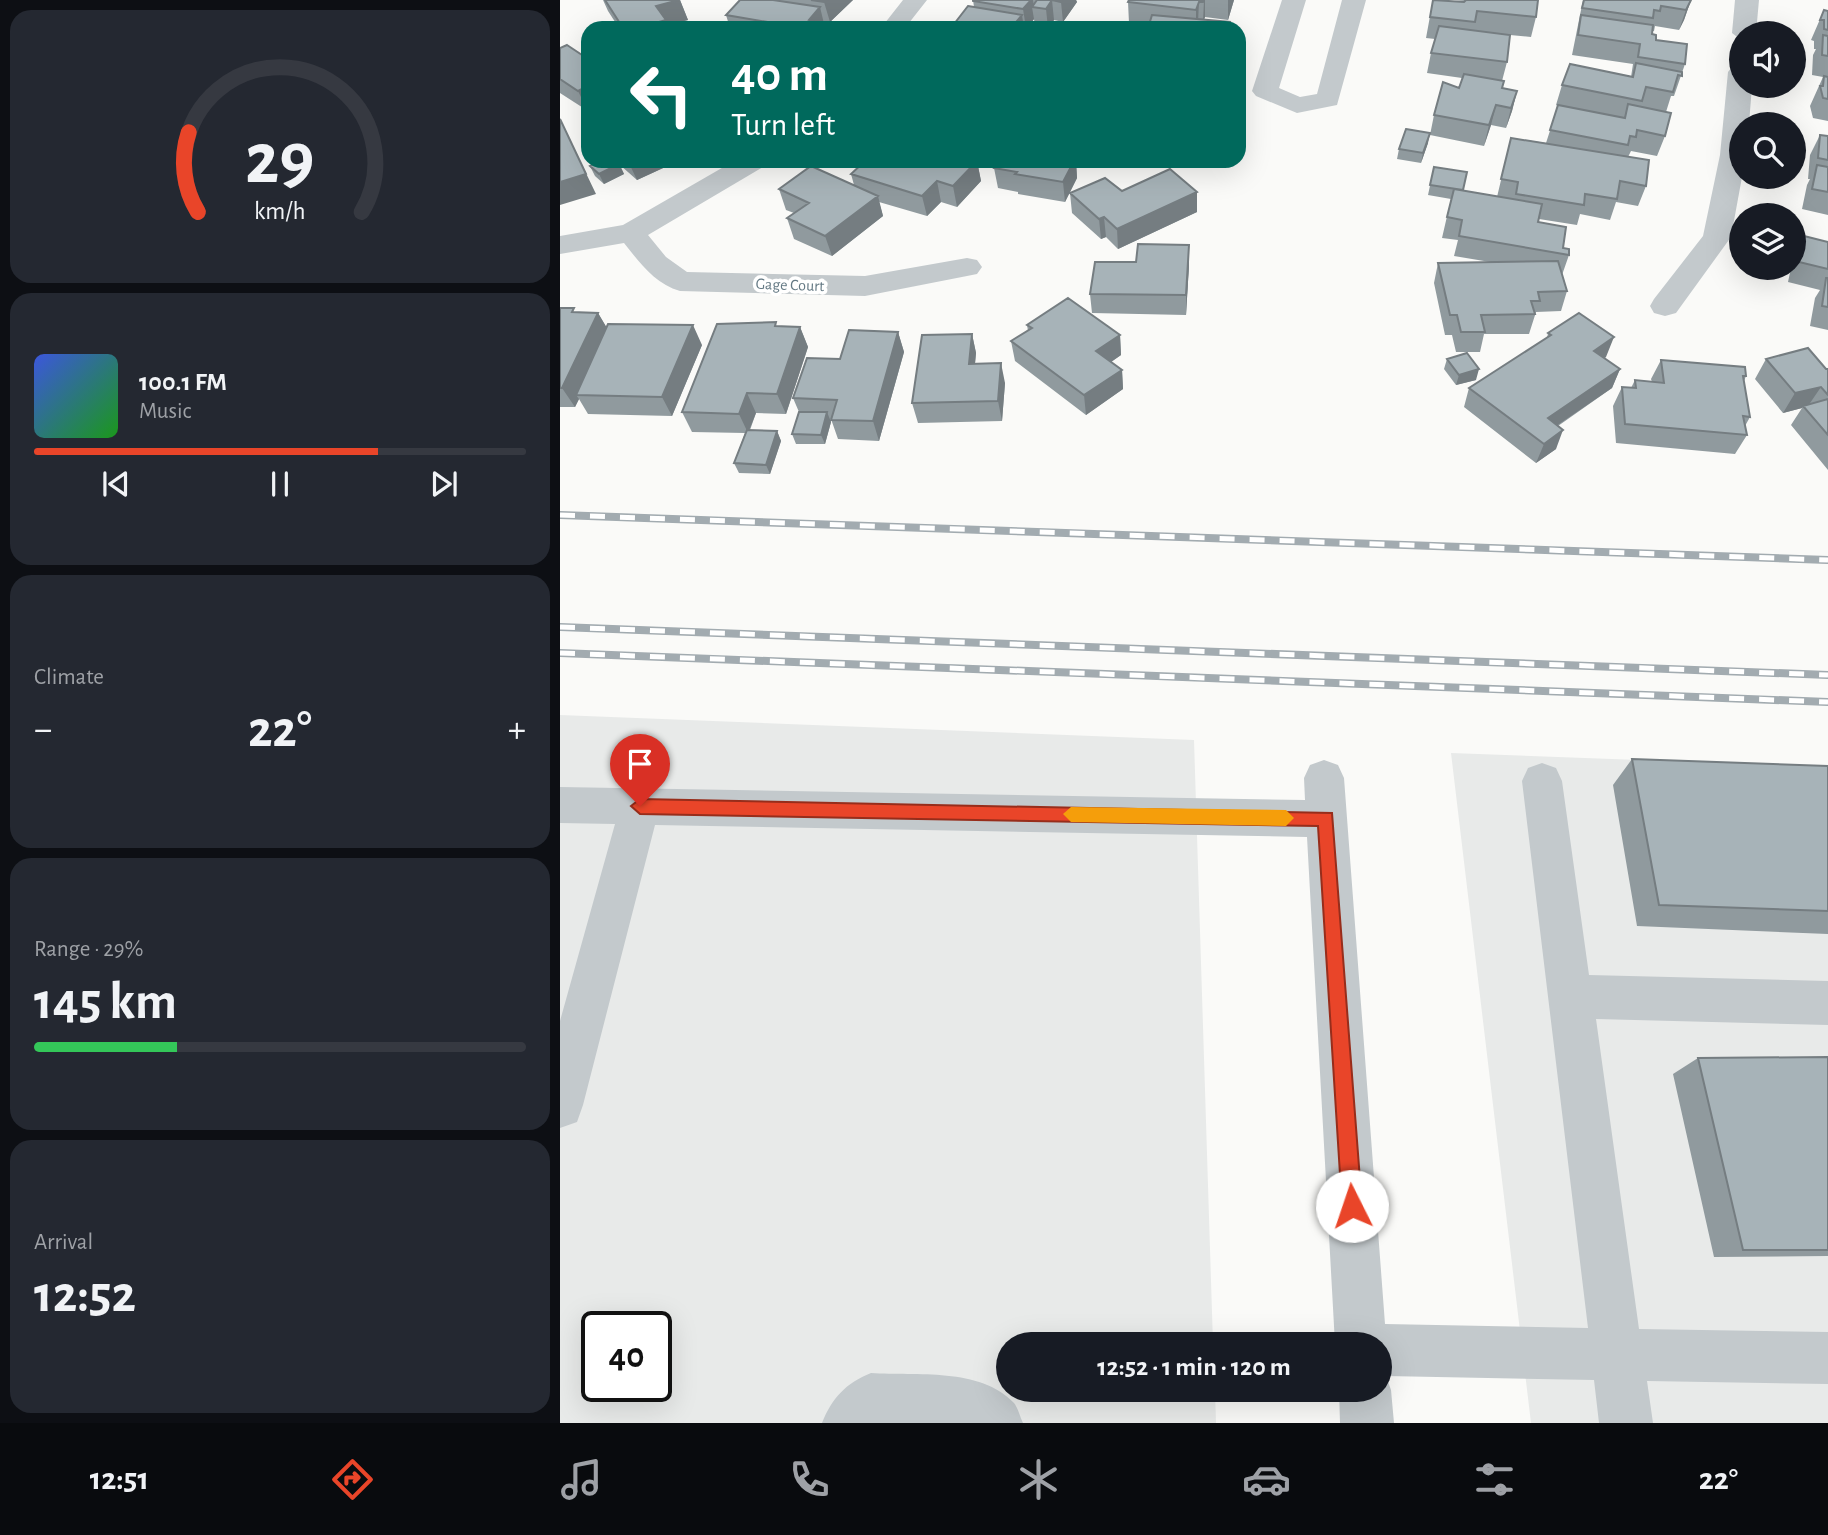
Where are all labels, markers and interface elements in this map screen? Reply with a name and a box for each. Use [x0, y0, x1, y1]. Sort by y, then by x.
map controls [1729, 21, 1806, 280]
button: sound [1729, 21, 1806, 98]
icon: left [616, 49, 707, 140]
text: 40 m [731, 51, 828, 100]
text: Turn left [731, 109, 835, 141]
button: search [1729, 112, 1806, 189]
text: 29 [245, 125, 315, 198]
text: km/h [254, 199, 306, 224]
button: layers [1729, 203, 1806, 280]
street label: Gage Court [755, 276, 825, 294]
text: 100.1 FM [139, 369, 227, 395]
text: Music [139, 400, 191, 423]
icon: previous [97, 465, 135, 503]
icon: pause [261, 465, 299, 503]
icon: next [425, 465, 463, 503]
text: Climate [34, 666, 104, 689]
text: 22° [248, 704, 312, 756]
text: − [34, 711, 52, 749]
text: + [508, 711, 526, 749]
pin [610, 734, 670, 806]
icon: arrive [621, 745, 659, 783]
text: Range · 29% [34, 938, 143, 961]
text: 145 km [34, 976, 177, 1028]
position arrow [1315, 1169, 1389, 1243]
text: Arrival [34, 1231, 93, 1254]
text: 12:52 [34, 1269, 136, 1321]
speed limit sign: 40 [581, 1311, 672, 1402]
text: 12:52 · 1 min · 120 m [1097, 1354, 1291, 1380]
icon: directions [328, 1455, 377, 1504]
icon: music [557, 1455, 606, 1504]
icon: phone [785, 1455, 834, 1504]
icon: climate [1014, 1455, 1063, 1504]
icon: car [1242, 1455, 1291, 1504]
icon: filters [1470, 1455, 1519, 1504]
text: 12:51 [90, 1463, 149, 1495]
text: 22° [1699, 1463, 1738, 1495]

